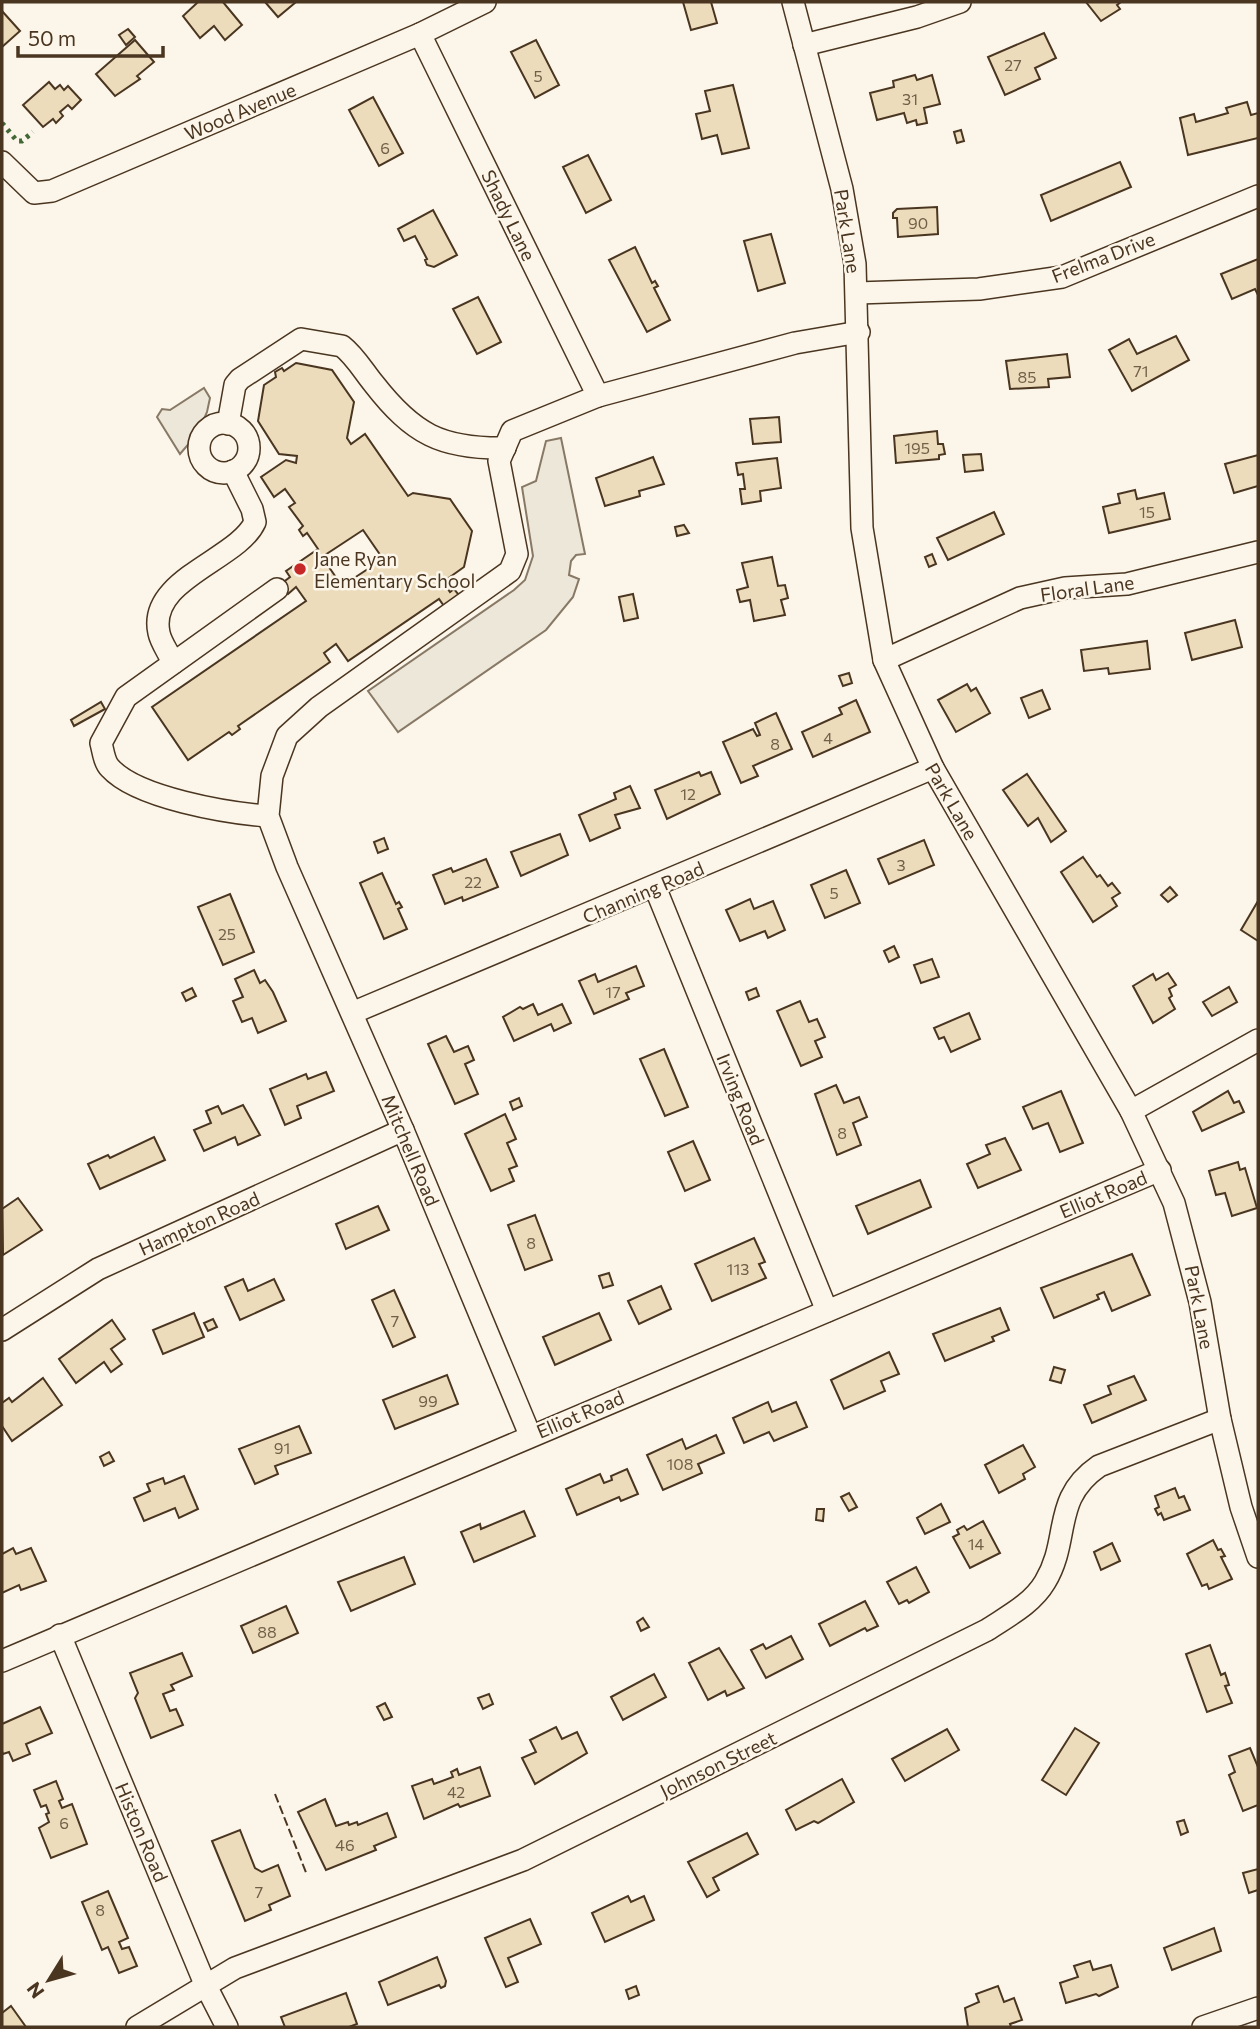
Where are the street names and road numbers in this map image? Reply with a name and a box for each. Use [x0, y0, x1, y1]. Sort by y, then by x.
street label: Wood Avenue [181, 77, 299, 145]
street label: Shady Lane [477, 166, 541, 264]
street label: Park Lane [830, 187, 866, 275]
street label: Frelma Drive [1048, 227, 1158, 287]
street label: Floral Lane [1039, 570, 1135, 606]
street label: Park Lane [921, 758, 983, 844]
street label: Channing Road [579, 856, 707, 928]
street label: Irving Road [712, 1050, 770, 1148]
street label: Mitchell Road [377, 1091, 445, 1209]
street label: Elliot Road [1056, 1165, 1150, 1223]
street label: Hampton Road [135, 1186, 263, 1260]
street label: Park Lane [1181, 1263, 1219, 1351]
street label: Elliot Road [533, 1385, 627, 1443]
street label: Johnson Street [656, 1726, 780, 1802]
street label: Histon Road [111, 1779, 173, 1885]

